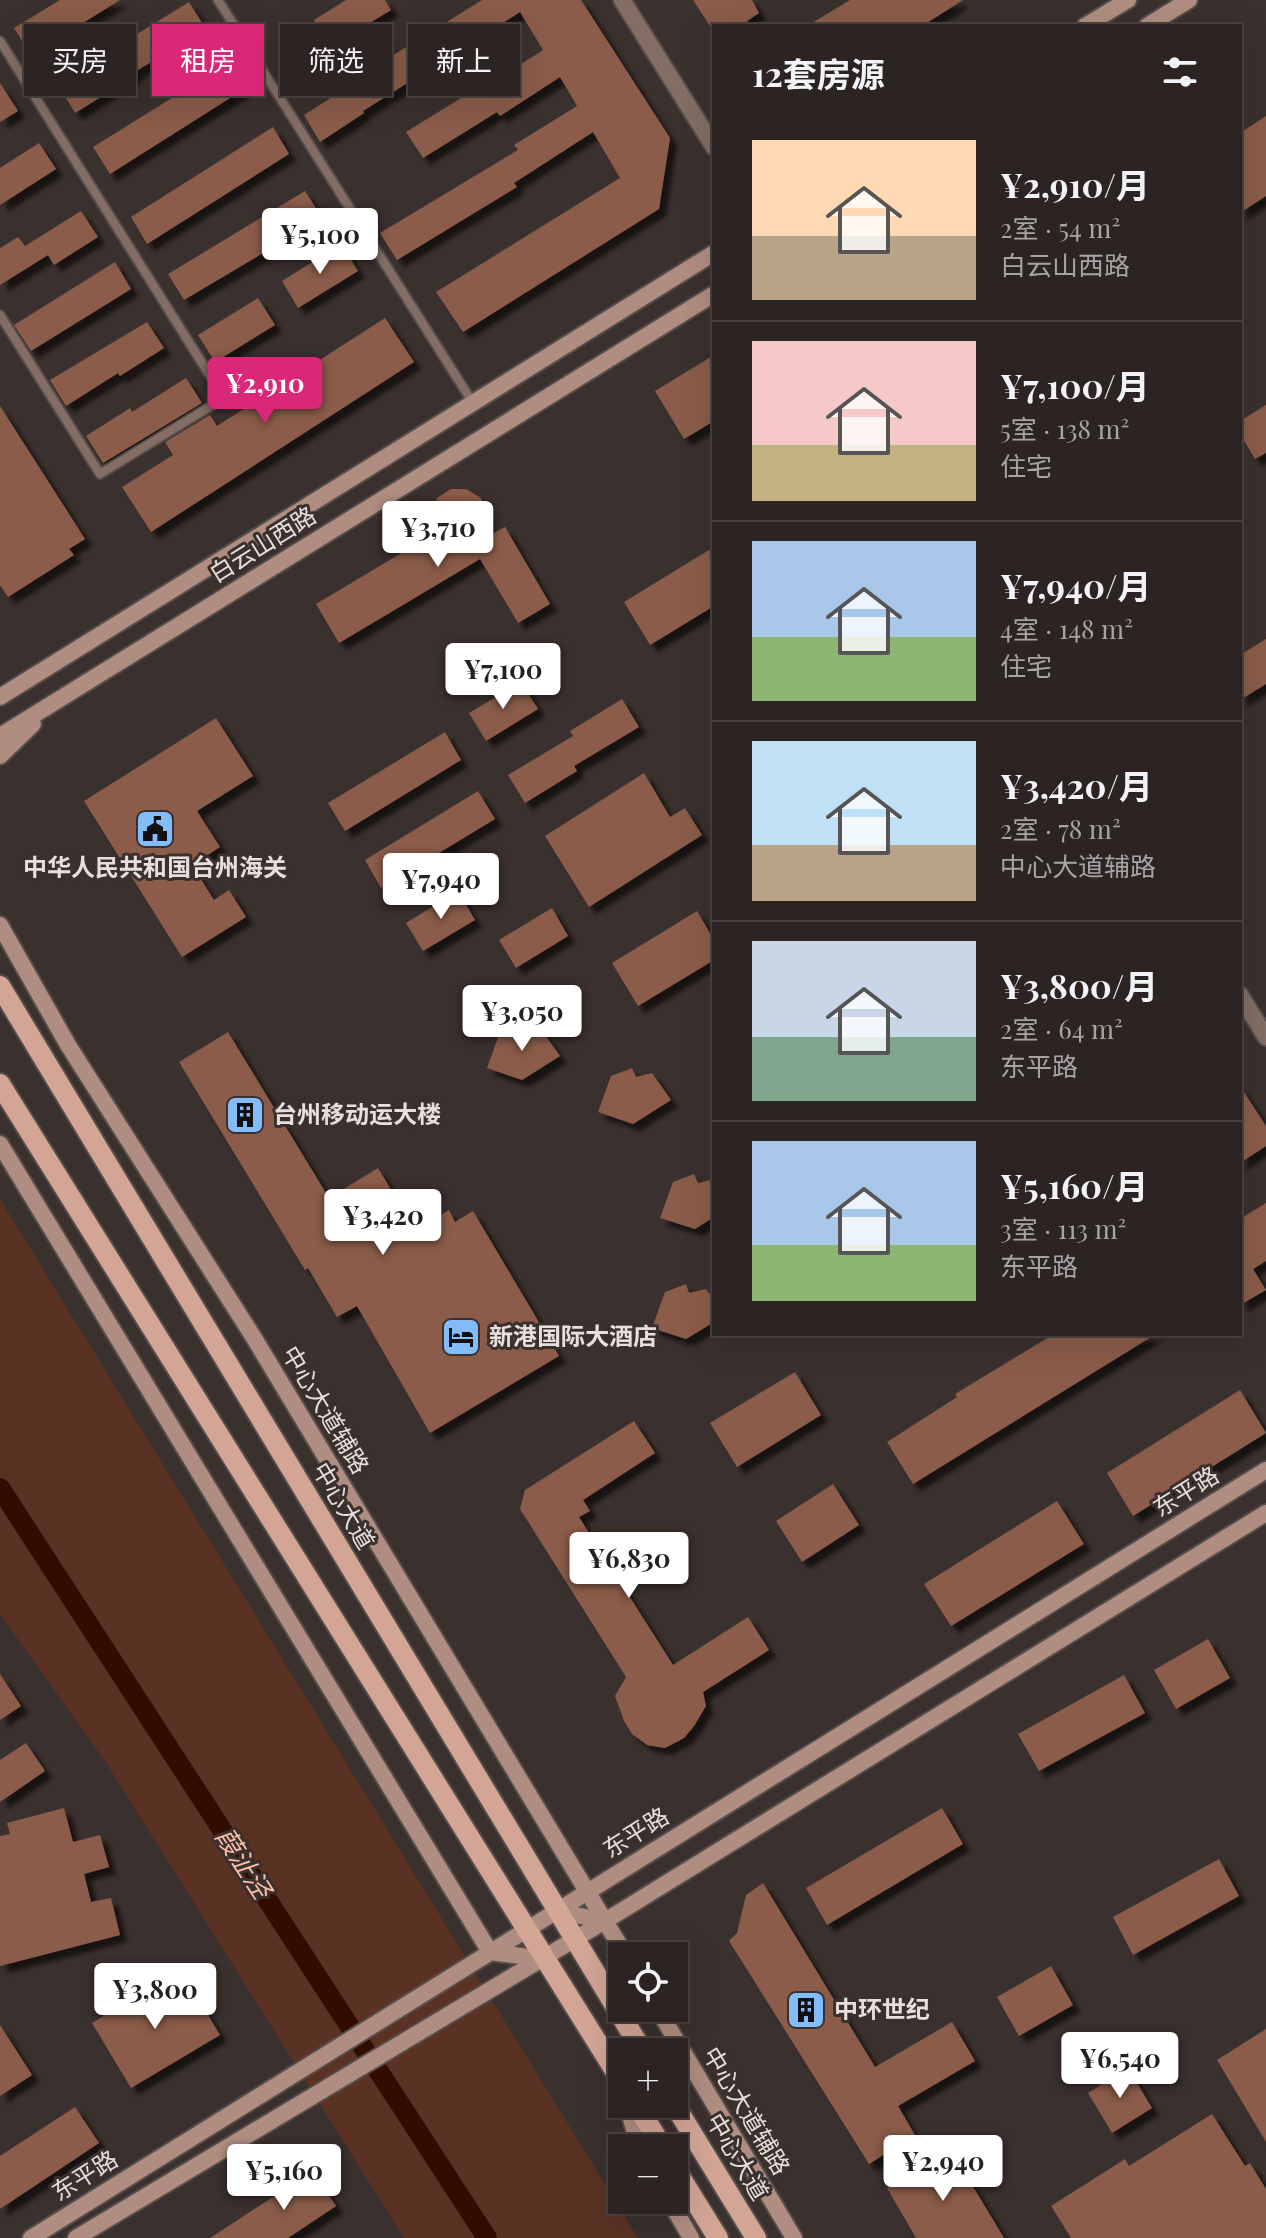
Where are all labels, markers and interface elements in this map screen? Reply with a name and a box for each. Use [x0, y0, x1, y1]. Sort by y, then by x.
chip: 买房 [24, 24, 136, 96]
chip: 租房 [152, 24, 264, 96]
chip: 筛选 [280, 24, 392, 96]
chip: 新上 [408, 24, 520, 96]
text: 12套房源 [752, 50, 885, 96]
icon: filters [1158, 50, 1202, 94]
text: ¥2,910/月 [1000, 161, 1150, 207]
icon: home [816, 172, 912, 268]
pin: ¥5,100 [255, 208, 385, 276]
text: 2室 · 54 m² [1000, 210, 1120, 245]
text: ¥5,100 [280, 216, 360, 251]
text: 白云山西路 [1000, 247, 1130, 282]
pin: ¥2,910 [200, 357, 330, 425]
text: ¥7,100/月 [1000, 362, 1150, 408]
text: ¥2,910 [225, 365, 305, 400]
icon: home [816, 373, 912, 469]
text: 5室 · 138 m² [1000, 411, 1129, 446]
text: 住宅 [1000, 448, 1052, 483]
street label: 白云山西路 [203, 498, 321, 589]
pin: ¥3,710 [373, 501, 503, 569]
text: ¥3,710 [400, 509, 476, 544]
text: ¥7,940/月 [1000, 562, 1151, 608]
icon: home [816, 573, 912, 669]
text: 4室 · 148 m² [1000, 611, 1133, 646]
pin: ¥7,100 [438, 643, 568, 711]
text: 住宅 [1000, 648, 1052, 683]
text: ¥7,100 [463, 651, 543, 686]
text: ¥3,420/月 [1000, 762, 1153, 808]
icon: home [816, 773, 912, 869]
public building icon: 中华人民共和国台州海关 [134, 808, 176, 850]
text: 2室 · 78 m² [1000, 811, 1121, 846]
text: 中心大道辅路 [1000, 848, 1156, 883]
place label: 中华人民共和国台州海关 [23, 850, 287, 882]
pin: ¥7,940 [376, 853, 506, 921]
text: ¥7,940 [401, 861, 481, 896]
text: ¥3,800/月 [1000, 962, 1158, 1008]
icon: home [816, 973, 912, 1069]
pin: ¥3,050 [457, 985, 587, 1053]
text: ¥3,050 [481, 993, 563, 1028]
text: 2室 · 64 m² [1000, 1011, 1123, 1046]
text: 东平路 [1000, 1048, 1078, 1083]
building icon: 台州移动运大楼 [224, 1094, 266, 1136]
place label: 台州移动运大楼 [273, 1097, 441, 1129]
text: ¥5,160/月 [1000, 1162, 1148, 1208]
icon: home [816, 1173, 912, 1269]
pin: ¥3,420 [318, 1189, 448, 1257]
text: ¥3,420 [342, 1197, 424, 1232]
text: 3室 · 113 m² [1000, 1211, 1126, 1246]
text: 东平路 [1000, 1248, 1078, 1283]
hotel icon: 新港国际大酒店 [440, 1316, 482, 1358]
place label: 新港国际大酒店 [489, 1319, 657, 1351]
street label: 中心大道辅路 [276, 1339, 378, 1479]
street label: 中心大道 [306, 1456, 383, 1554]
street label: 东平路 [1146, 1458, 1224, 1523]
pin: ¥6,830 [564, 1532, 694, 1600]
text: ¥6,830 [587, 1540, 671, 1575]
street label: 东平路 [596, 1799, 674, 1864]
water label: 葭沚泾 [208, 1820, 282, 1907]
map controls [608, 1942, 688, 2214]
button: locate [608, 1942, 688, 2022]
pin: ¥3,800 [90, 1963, 220, 2031]
text: ¥3,800 [112, 1971, 198, 2006]
building icon: 中环世纪 [785, 1989, 827, 2031]
place label: 中环世纪 [834, 1992, 930, 2024]
pin: ¥6,540 [1055, 2032, 1185, 2100]
button: + [608, 2038, 688, 2118]
text: ¥6,540 [1079, 2040, 1161, 2075]
street label: 中心大道辅路 [697, 2042, 795, 2180]
street label: 中心大道 [700, 2108, 774, 2206]
button: − [608, 2134, 688, 2214]
pin: ¥2,940 [878, 2135, 1008, 2203]
street label: 东平路 [45, 2142, 123, 2207]
text: ¥2,940 [902, 2143, 984, 2178]
pin: ¥5,160 [219, 2144, 349, 2212]
text: ¥5,160 [245, 2152, 323, 2187]

